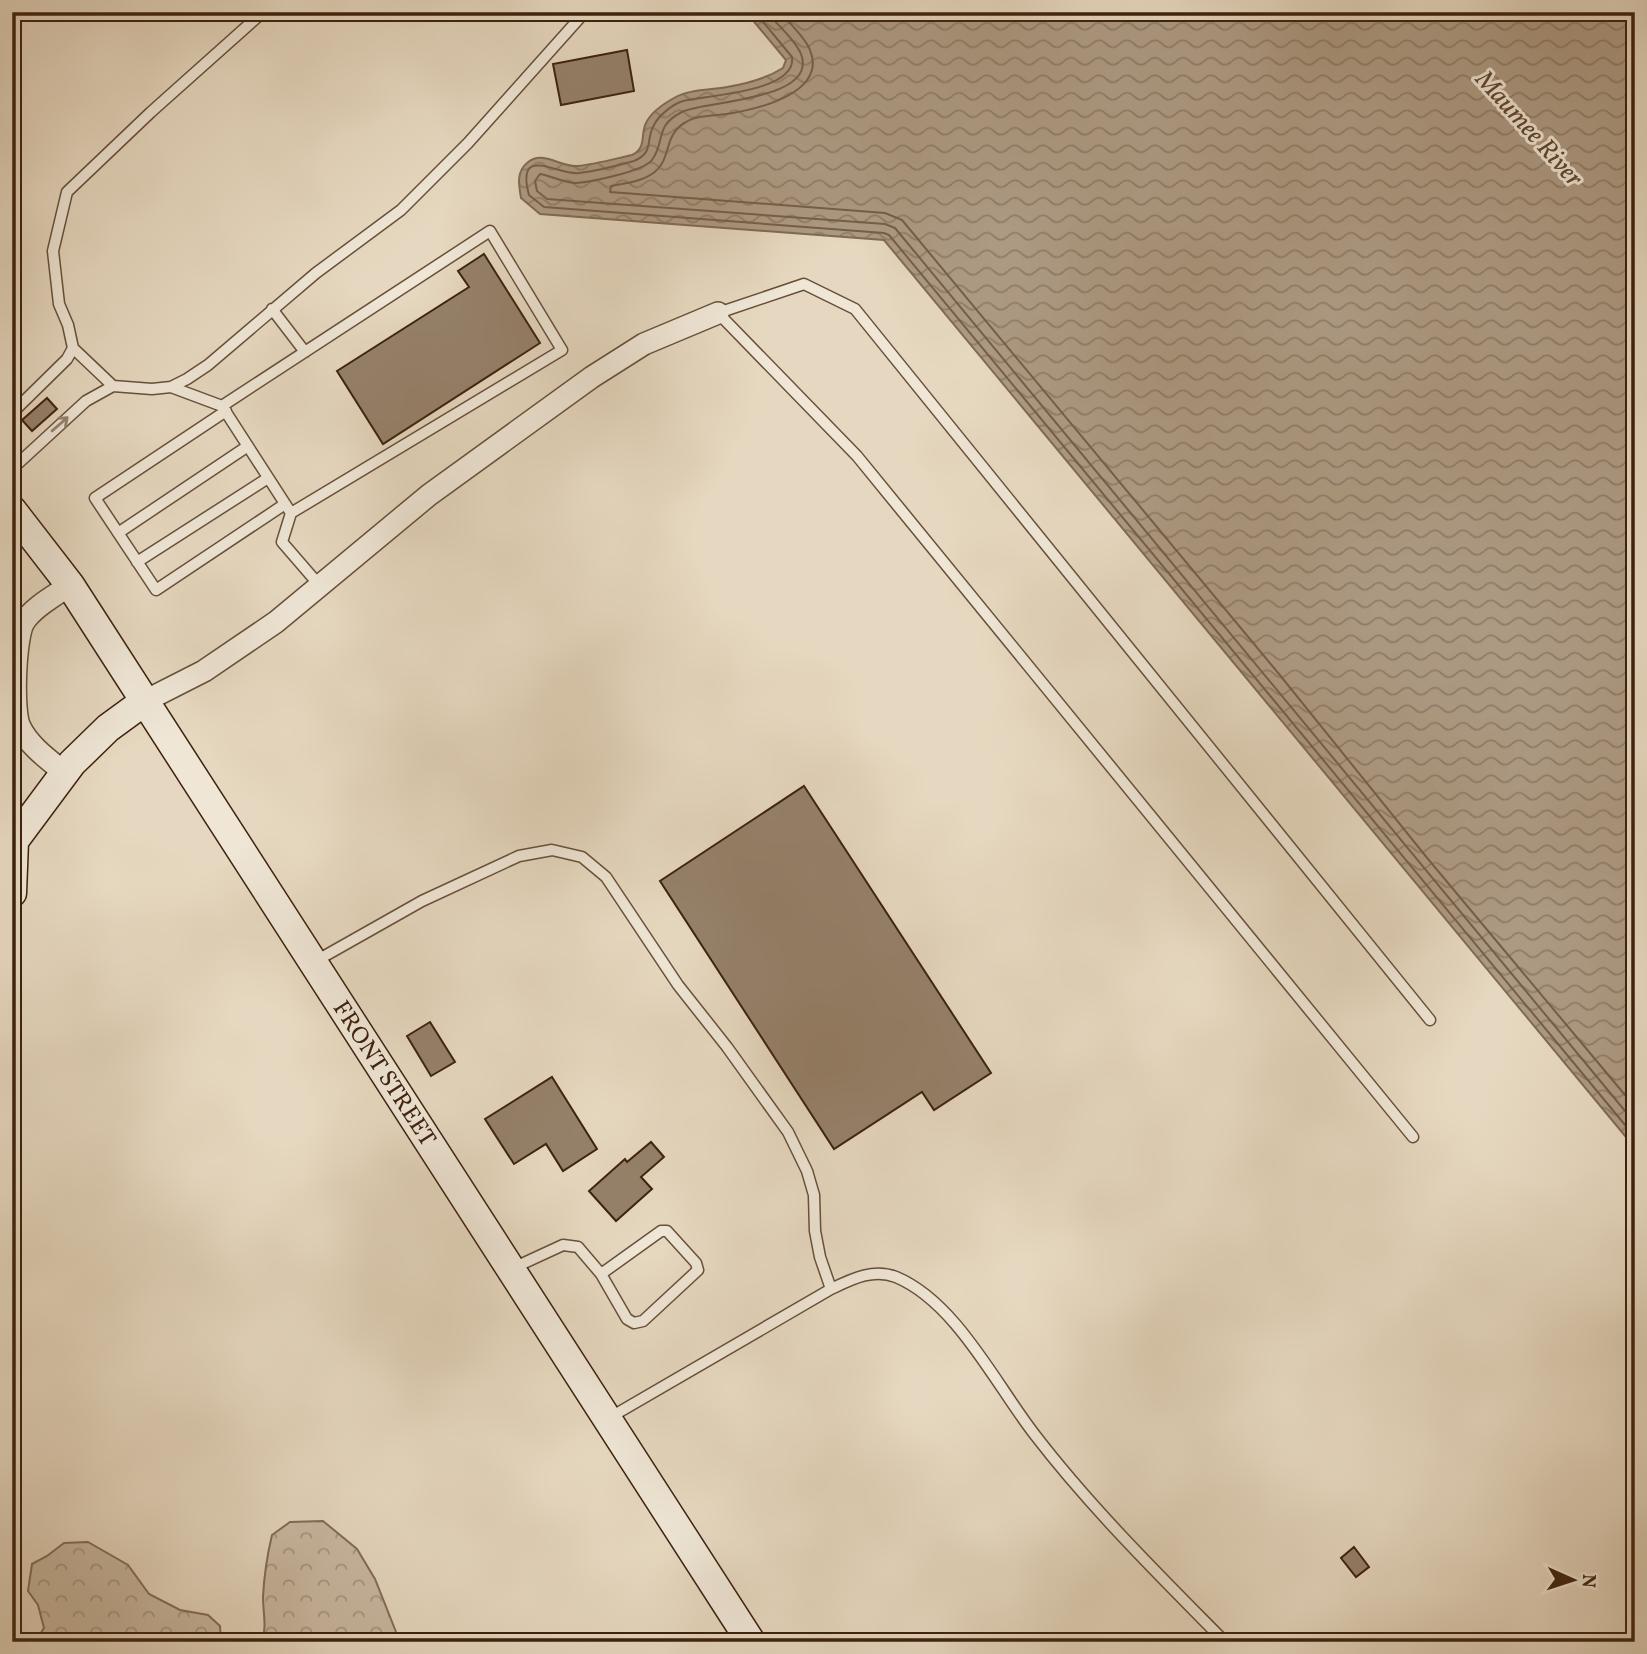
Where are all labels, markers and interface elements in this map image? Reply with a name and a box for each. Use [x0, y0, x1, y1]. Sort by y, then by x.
water label: Maumee River [1466, 62, 1591, 196]
one-way arrow [51, 416, 69, 432]
street label: FRONT STREET [323, 994, 443, 1154]
north arrow [1538, 1546, 1608, 1616]
text: N [1575, 1573, 1601, 1589]

